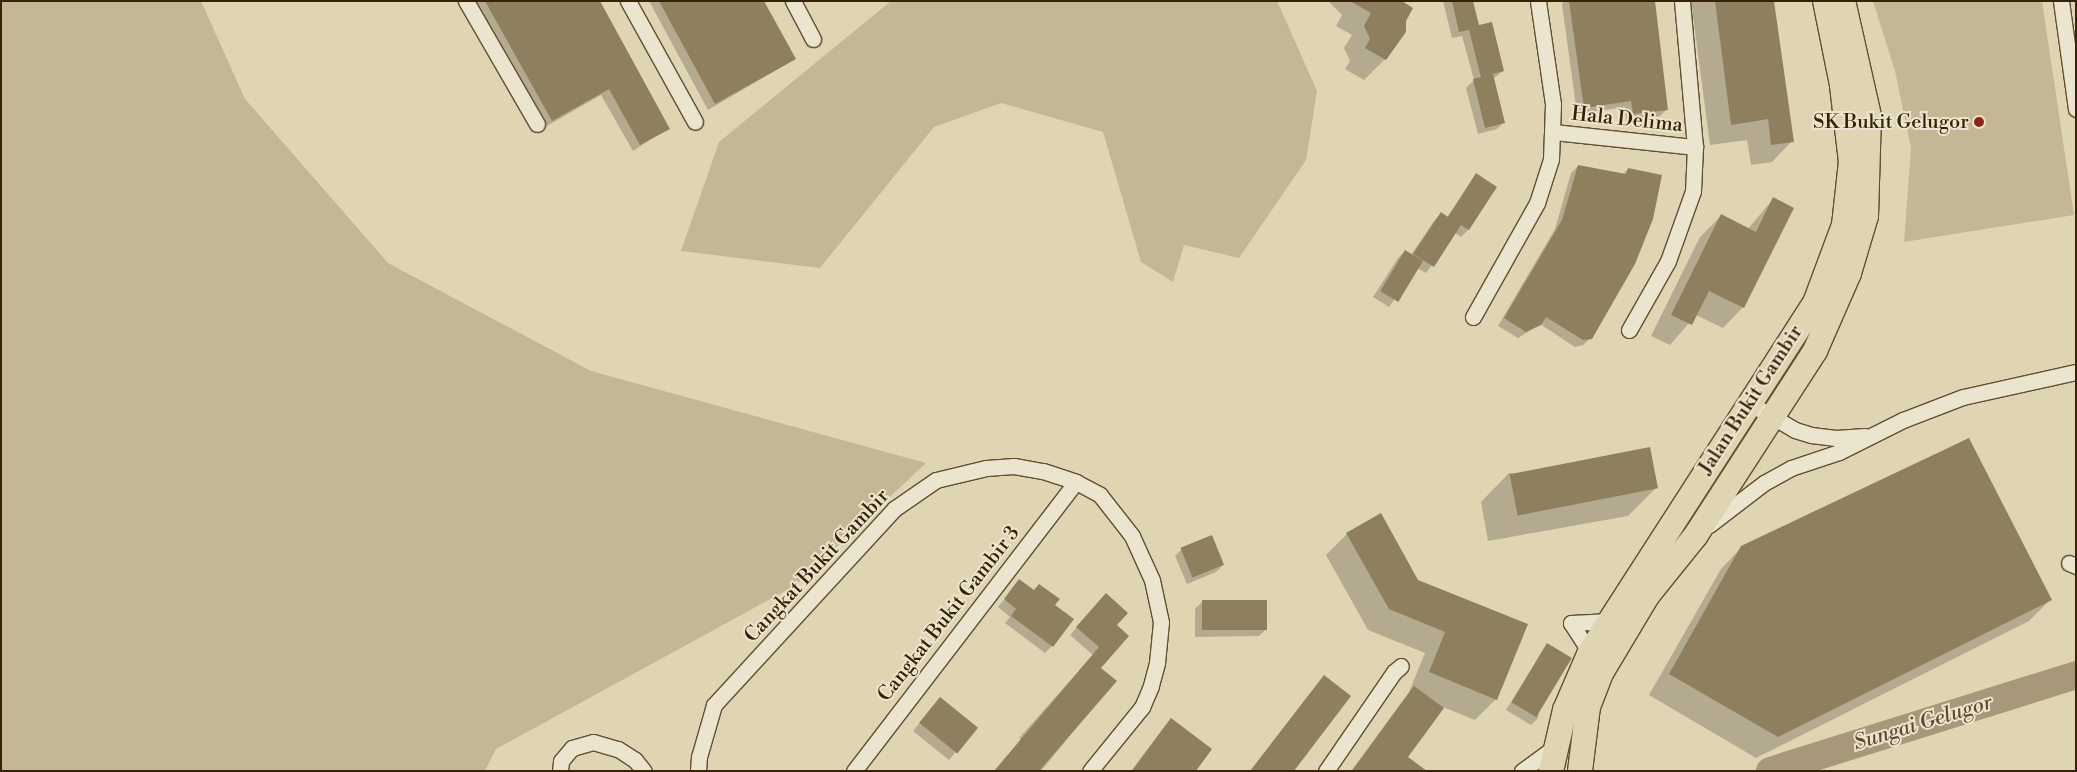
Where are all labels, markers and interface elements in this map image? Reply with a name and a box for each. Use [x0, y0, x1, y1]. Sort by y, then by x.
street label: Hala Delima [1570, 102, 1684, 138]
place label: SK Bukit Gelugor [1813, 110, 1969, 134]
marker: SK Bukit Gelugor [1973, 116, 1985, 128]
street label: Jalan Bukit Gambir [1694, 321, 1808, 479]
street label: Cangkat Bukit Gambir [740, 484, 894, 648]
street label: Cangkat Bukit Gambir 3 [873, 521, 1025, 707]
water label: Sungai Gelugor [1851, 690, 1995, 756]

